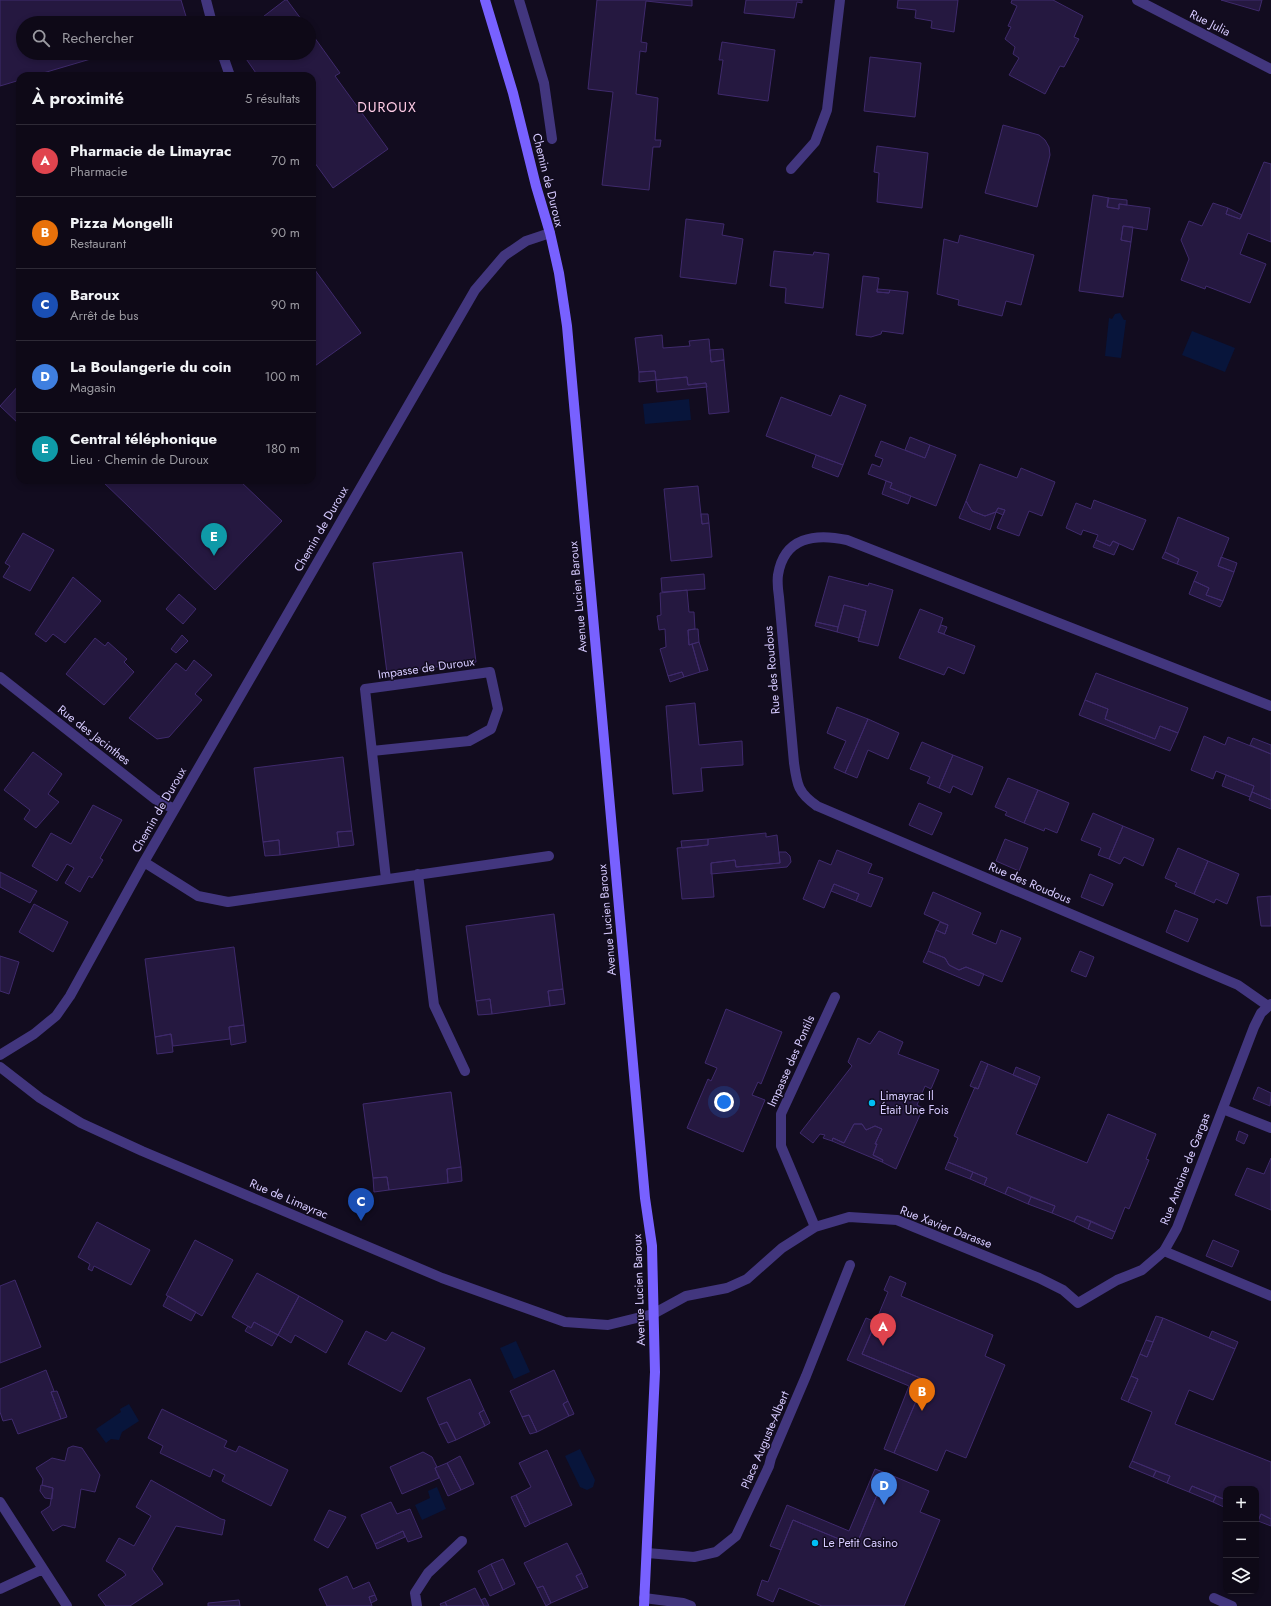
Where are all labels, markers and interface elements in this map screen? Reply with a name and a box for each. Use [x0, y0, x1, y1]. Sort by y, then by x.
street label: Rue Julia [1186, 5, 1234, 41]
search box [16, 16, 316, 60]
icon: search [30, 27, 52, 49]
text: Rechercher [62, 27, 134, 49]
text: À proximité [32, 86, 124, 110]
text: 5 résultats [245, 89, 300, 108]
district label: DUROUX [357, 97, 417, 117]
street label: Chemin de Duroux [528, 131, 569, 230]
text: Pharmacie de Limayrac [70, 140, 231, 162]
text: A [40, 151, 50, 170]
text: 70 m [271, 151, 300, 170]
text: Pharmacie [70, 162, 127, 181]
text: Pizza Mongelli [70, 212, 173, 234]
text: B [41, 223, 49, 242]
text: 90 m [271, 223, 300, 242]
text: Restaurant [70, 234, 126, 253]
text: Baroux [70, 284, 119, 306]
text: C [40, 295, 50, 314]
text: 90 m [271, 295, 300, 314]
text: Arrêt de bus [70, 306, 139, 325]
text: La Boulangerie du coin [70, 356, 231, 378]
text: D [40, 367, 50, 386]
text: 100 m [265, 367, 300, 386]
text: Magasin [70, 378, 116, 397]
text: Central téléphonique [70, 428, 217, 450]
text: E [41, 439, 49, 458]
text: 180 m [265, 439, 300, 458]
text: Lieu · Chemin de Duroux [70, 450, 208, 469]
street label: Chemin de Duroux [289, 482, 353, 575]
pin: E [201, 523, 227, 556]
street label: Avenue Lucien Baroux [564, 540, 592, 653]
street label: Rue des Roudous [759, 625, 785, 715]
street label: Impasse de Duroux [377, 652, 476, 684]
street label: Rue des Jacinthes [54, 701, 134, 769]
street label: Chemin de Duroux [127, 763, 191, 856]
street label: Rue des Roudous [986, 857, 1074, 909]
street label: Avenue Lucien Baroux [593, 863, 621, 976]
street label: Impasse des Pontils [763, 1012, 819, 1110]
place label: Limayrac Il Était Une Fois [880, 1087, 949, 1119]
your location [714, 1092, 734, 1112]
marker: Limayrac Il Était Une Fois [867, 1098, 877, 1108]
street label: Rue Antoine de Gargas [1155, 1110, 1215, 1228]
street label: Rue de Limayrac [247, 1174, 331, 1224]
pin: C [348, 1188, 374, 1221]
street label: Rue Xavier Darasse [897, 1201, 995, 1253]
street label: Avenue Lucien Baroux [628, 1233, 650, 1346]
pin: A [870, 1313, 896, 1346]
pin: B [909, 1378, 935, 1411]
street label: Place Auguste-Albert [736, 1388, 794, 1492]
pin: D [871, 1472, 897, 1505]
map controls [1223, 1486, 1259, 1594]
button: + [1223, 1486, 1259, 1522]
button: − [1223, 1522, 1259, 1558]
place label: Le Petit Casino [823, 1534, 898, 1552]
marker: Le Petit Casino [810, 1538, 820, 1548]
button: layers [1223, 1558, 1259, 1594]

